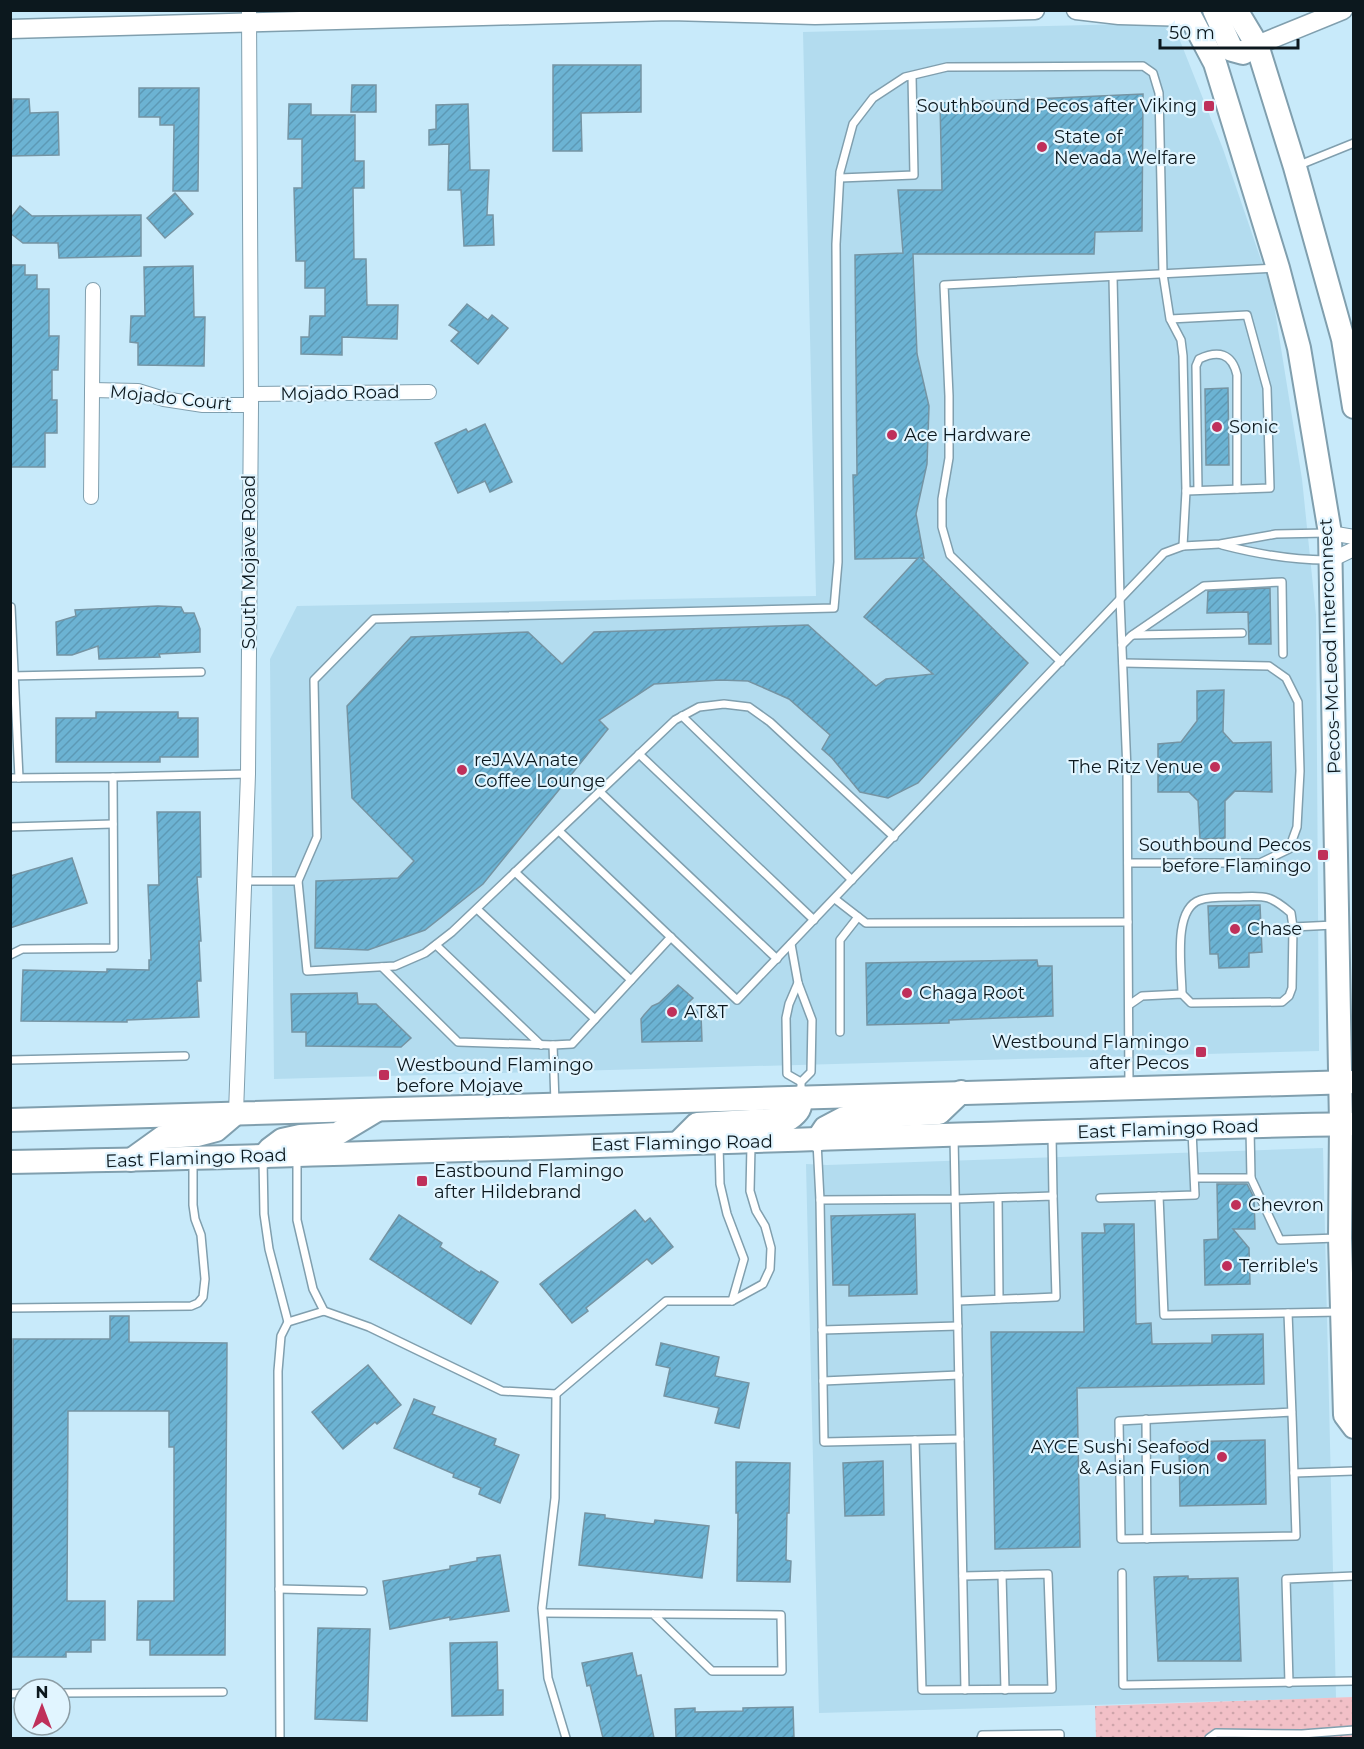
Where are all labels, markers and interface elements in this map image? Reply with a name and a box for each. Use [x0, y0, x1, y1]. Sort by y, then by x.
scale bar [1160, 12, 1298, 50]
text: 50 m [1169, 22, 1215, 44]
place label: Southbound Pecos after Viking [916, 95, 1197, 117]
marker: Southbound Pecos after Viking [1202, 99, 1216, 113]
place label: State of Nevada Welfare [1054, 126, 1196, 169]
marker: State of Nevada Welfare [1035, 140, 1049, 154]
street label: Mojado Court [109, 381, 233, 415]
street label: Mojado Road [280, 381, 400, 405]
place label: Sonic [1229, 416, 1279, 438]
marker: Sonic [1210, 420, 1224, 434]
place label: Ace Hardware [904, 424, 1031, 446]
marker: Ace Hardware [885, 428, 899, 442]
street label: South Mojave Road [238, 475, 260, 649]
street label: Pecos–McLeod Interconnect [1315, 518, 1345, 774]
place label: reJAVAnate Coffee Lounge [474, 749, 606, 792]
place label: The Ritz Venue [1068, 756, 1203, 778]
marker: The Ritz Venue [1208, 760, 1222, 774]
marker: reJAVAnate Coffee Lounge [455, 763, 469, 777]
place label: Southbound Pecos before Flamingo [1139, 834, 1311, 877]
marker: Southbound Pecos before Flamingo [1316, 848, 1330, 862]
place label: Chase [1247, 918, 1302, 940]
marker: Chase [1228, 922, 1242, 936]
place label: Chaga Root [919, 982, 1025, 1004]
marker: Chaga Root [900, 986, 914, 1000]
place label: AT&T [684, 1001, 729, 1023]
marker: AT&T [665, 1005, 679, 1019]
place label: Westbound Flamingo after Pecos [992, 1031, 1189, 1074]
marker: Westbound Flamingo after Pecos [1194, 1045, 1208, 1059]
place label: Westbound Flamingo before Mojave [396, 1054, 593, 1097]
marker: Westbound Flamingo before Mojave [377, 1068, 391, 1082]
street label: East Flamingo Road [1077, 1115, 1259, 1143]
street label: East Flamingo Road [591, 1130, 773, 1156]
street label: East Flamingo Road [105, 1144, 287, 1172]
place label: Eastbound Flamingo after Hildebrand [434, 1160, 624, 1203]
marker: Eastbound Flamingo after Hildebrand [415, 1174, 429, 1188]
place label: Chevron [1248, 1194, 1324, 1216]
marker: Chevron [1229, 1198, 1243, 1212]
place label: Terrible's [1239, 1255, 1318, 1277]
marker: Terrible's [1220, 1259, 1234, 1273]
place label: AYCE Sushi Seafood & Asian Fusion [1031, 1436, 1210, 1479]
marker: AYCE Sushi Seafood & Asian Fusion [1215, 1450, 1229, 1464]
north arrow [12, 1677, 72, 1737]
text: N [36, 1683, 48, 1702]

